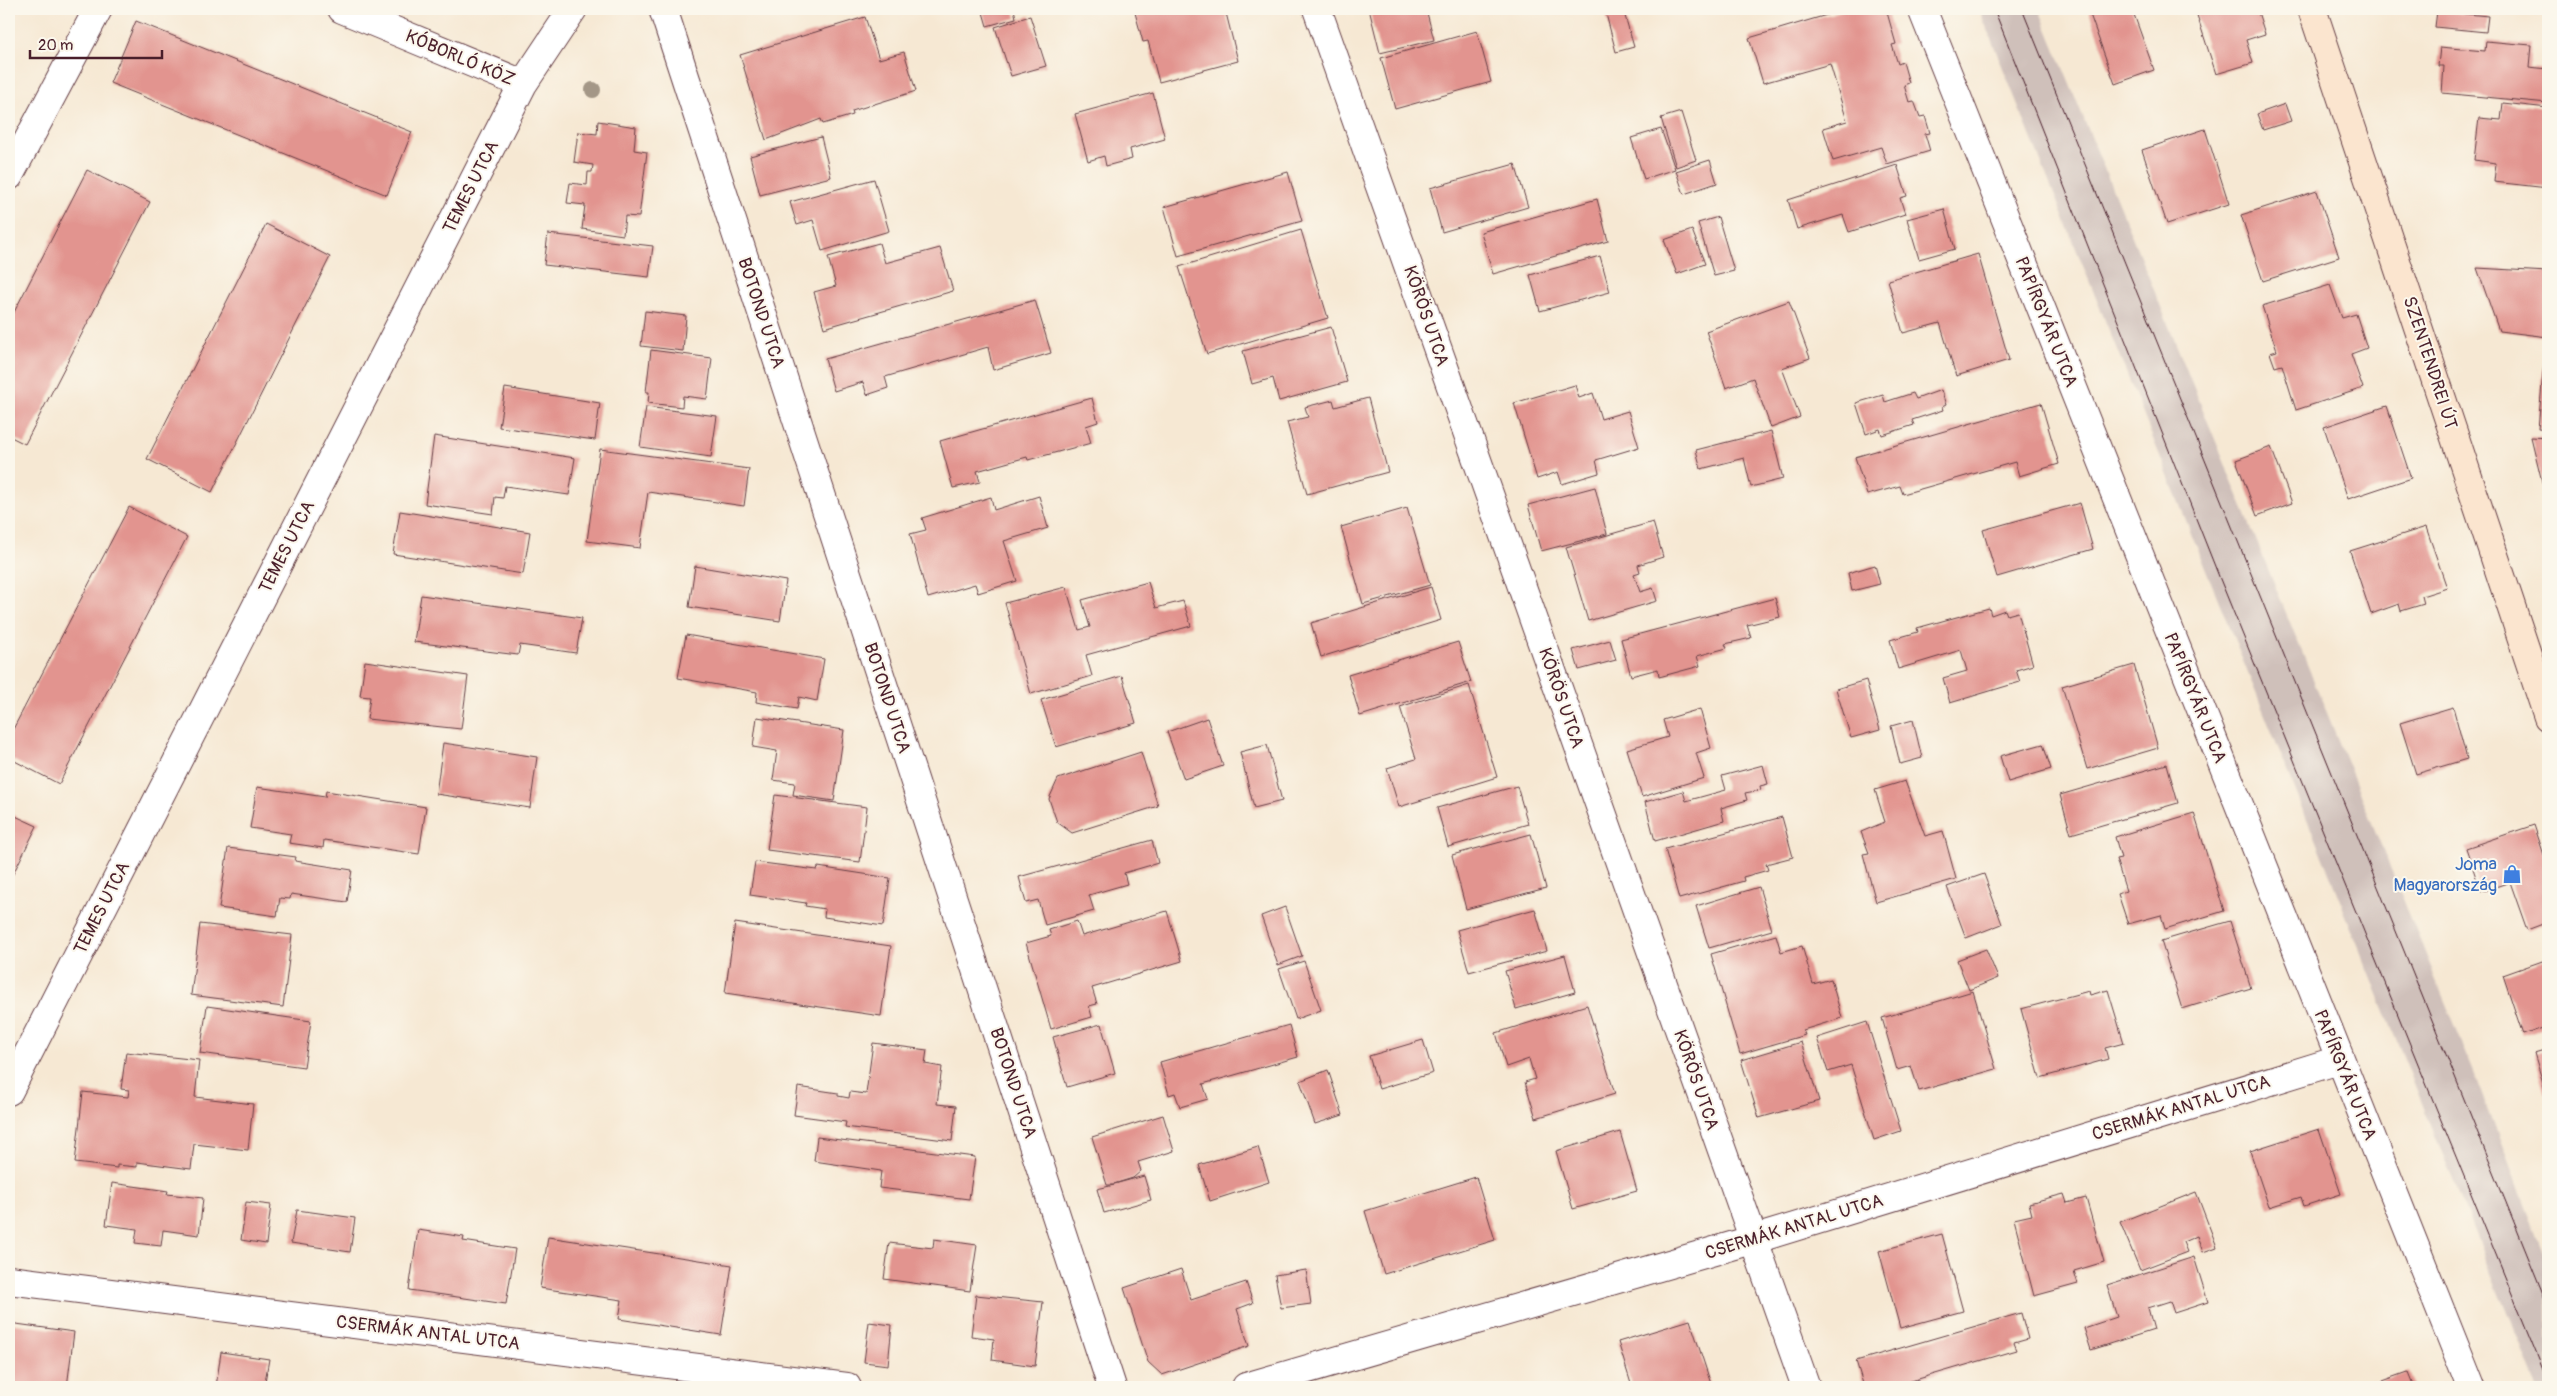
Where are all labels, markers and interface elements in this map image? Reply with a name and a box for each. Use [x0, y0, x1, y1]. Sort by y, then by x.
street label: KÓBORLÓ KÖZ [402, 24, 519, 91]
scale bar [30, 28, 162, 60]
text: 20 m [38, 36, 73, 55]
street label: TEMES UTCA [438, 137, 504, 237]
street label: PAPÍRGYÁR UTCA [2009, 253, 2083, 391]
street label: BOTOND UTCA [732, 255, 790, 372]
street label: KÖRÖS UTCA [1398, 263, 1454, 370]
street label: SZENTENDREI ÚT [2398, 294, 2462, 432]
street label: TEMES UTCA [254, 497, 320, 597]
street label: PAPÍRGYÁR UTCA [2158, 629, 2232, 767]
street label: BOTOND UTCA [858, 640, 916, 757]
street label: KÖRÖS UTCA [1533, 645, 1589, 752]
place label: Joma Magyarország [2394, 853, 2497, 897]
street label: TEMES UTCA [69, 858, 135, 958]
shop icon: Joma Magyarország [2501, 863, 2523, 885]
street label: PAPÍRGYÁR UTCA [2308, 1006, 2382, 1144]
street label: BOTOND UTCA [984, 1025, 1042, 1142]
street label: KÖRÖS UTCA [1668, 1027, 1724, 1134]
street label: CSERMÁK ANTAL UTCA [2089, 1070, 2273, 1146]
street label: CSERMÁK ANTAL UTCA [1702, 1189, 1886, 1265]
street label: CSERMÁK ANTAL UTCA [335, 1310, 522, 1356]

